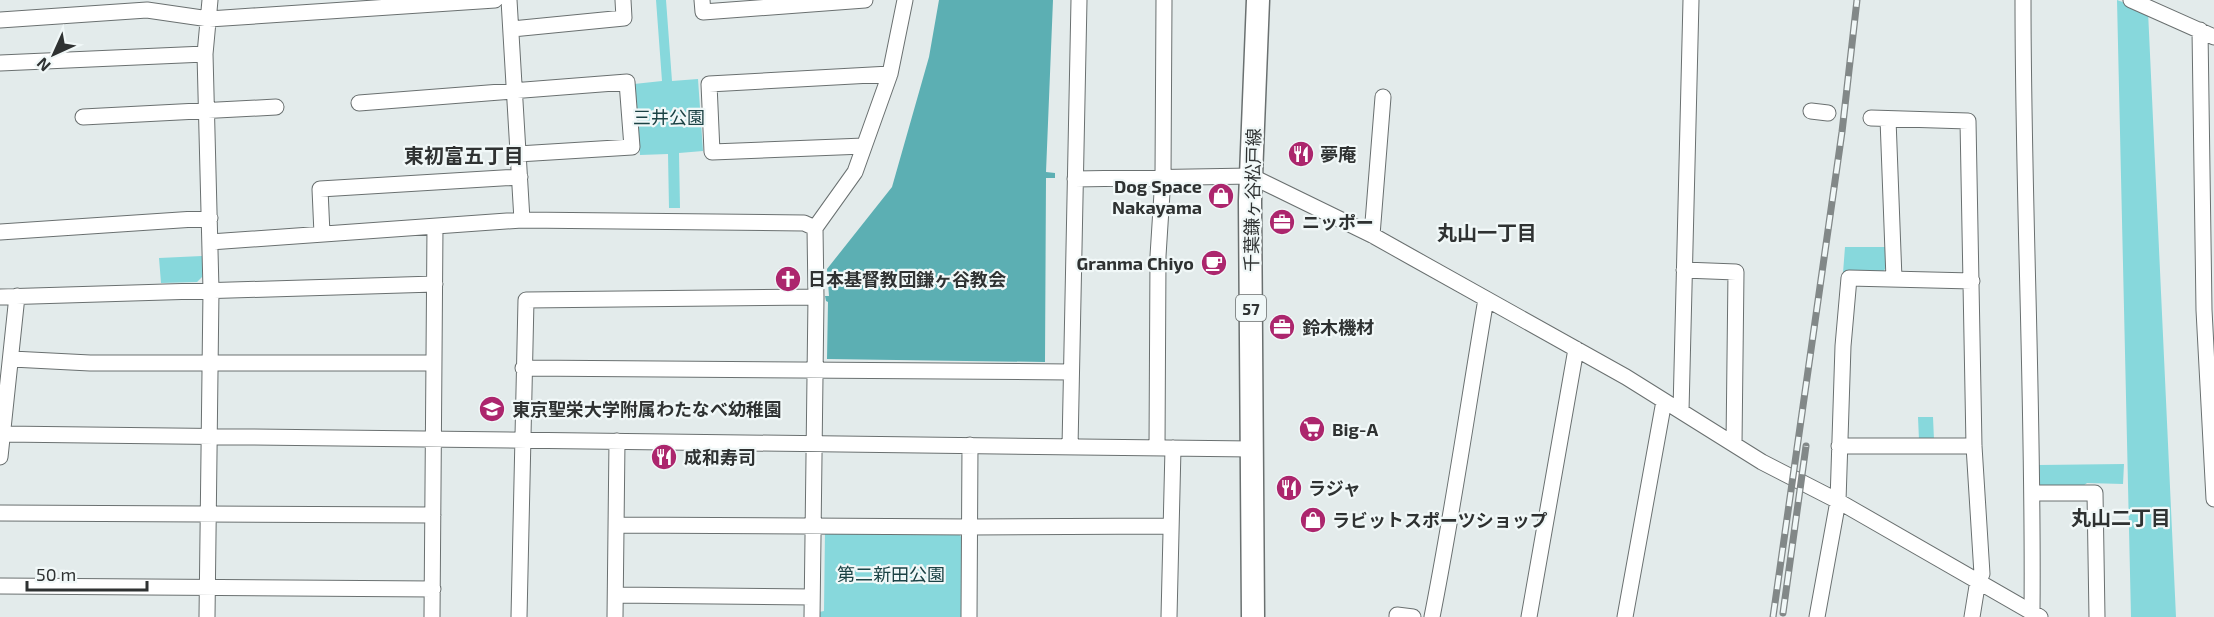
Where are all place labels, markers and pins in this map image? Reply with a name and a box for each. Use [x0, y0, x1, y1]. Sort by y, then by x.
restaurant icon: 夢庵 [1286, 139, 1316, 169]
place label: 夢庵 [1320, 143, 1356, 165]
place label: Dog Space Nakayama [1112, 175, 1202, 218]
shop icon: Dog Space Nakayama [1206, 181, 1236, 211]
office icon: ニッポー [1267, 207, 1297, 237]
place label: ニッポー [1302, 211, 1374, 233]
cafe icon: Granma Chiyo [1199, 248, 1229, 278]
place label: Granma Chiyo [1077, 252, 1194, 274]
church icon: 日本基督教団鎌ヶ谷教会 [773, 264, 803, 294]
place label: 日本基督教団鎌ヶ谷教会 [808, 268, 1006, 290]
office icon: 鈴木機材 [1267, 312, 1297, 342]
place label: 鈴木機材 [1302, 316, 1374, 338]
school or university icon: 東京聖栄大学附属わたなべ幼稚園 [477, 394, 507, 424]
place label: 東京聖栄大学附属わたなべ幼稚園 [512, 398, 782, 420]
supermarket icon: Big-A [1297, 414, 1327, 444]
place label: Big-A [1332, 418, 1378, 440]
restaurant icon: 成和寿司 [649, 442, 679, 472]
place label: 成和寿司 [684, 446, 756, 468]
restaurant icon: ラジャ [1274, 473, 1304, 503]
place label: ラジャ [1308, 477, 1361, 499]
shop icon: ラビットスポーツショップ [1298, 505, 1328, 535]
place label: ラビットスポーツショップ [1332, 509, 1548, 531]

